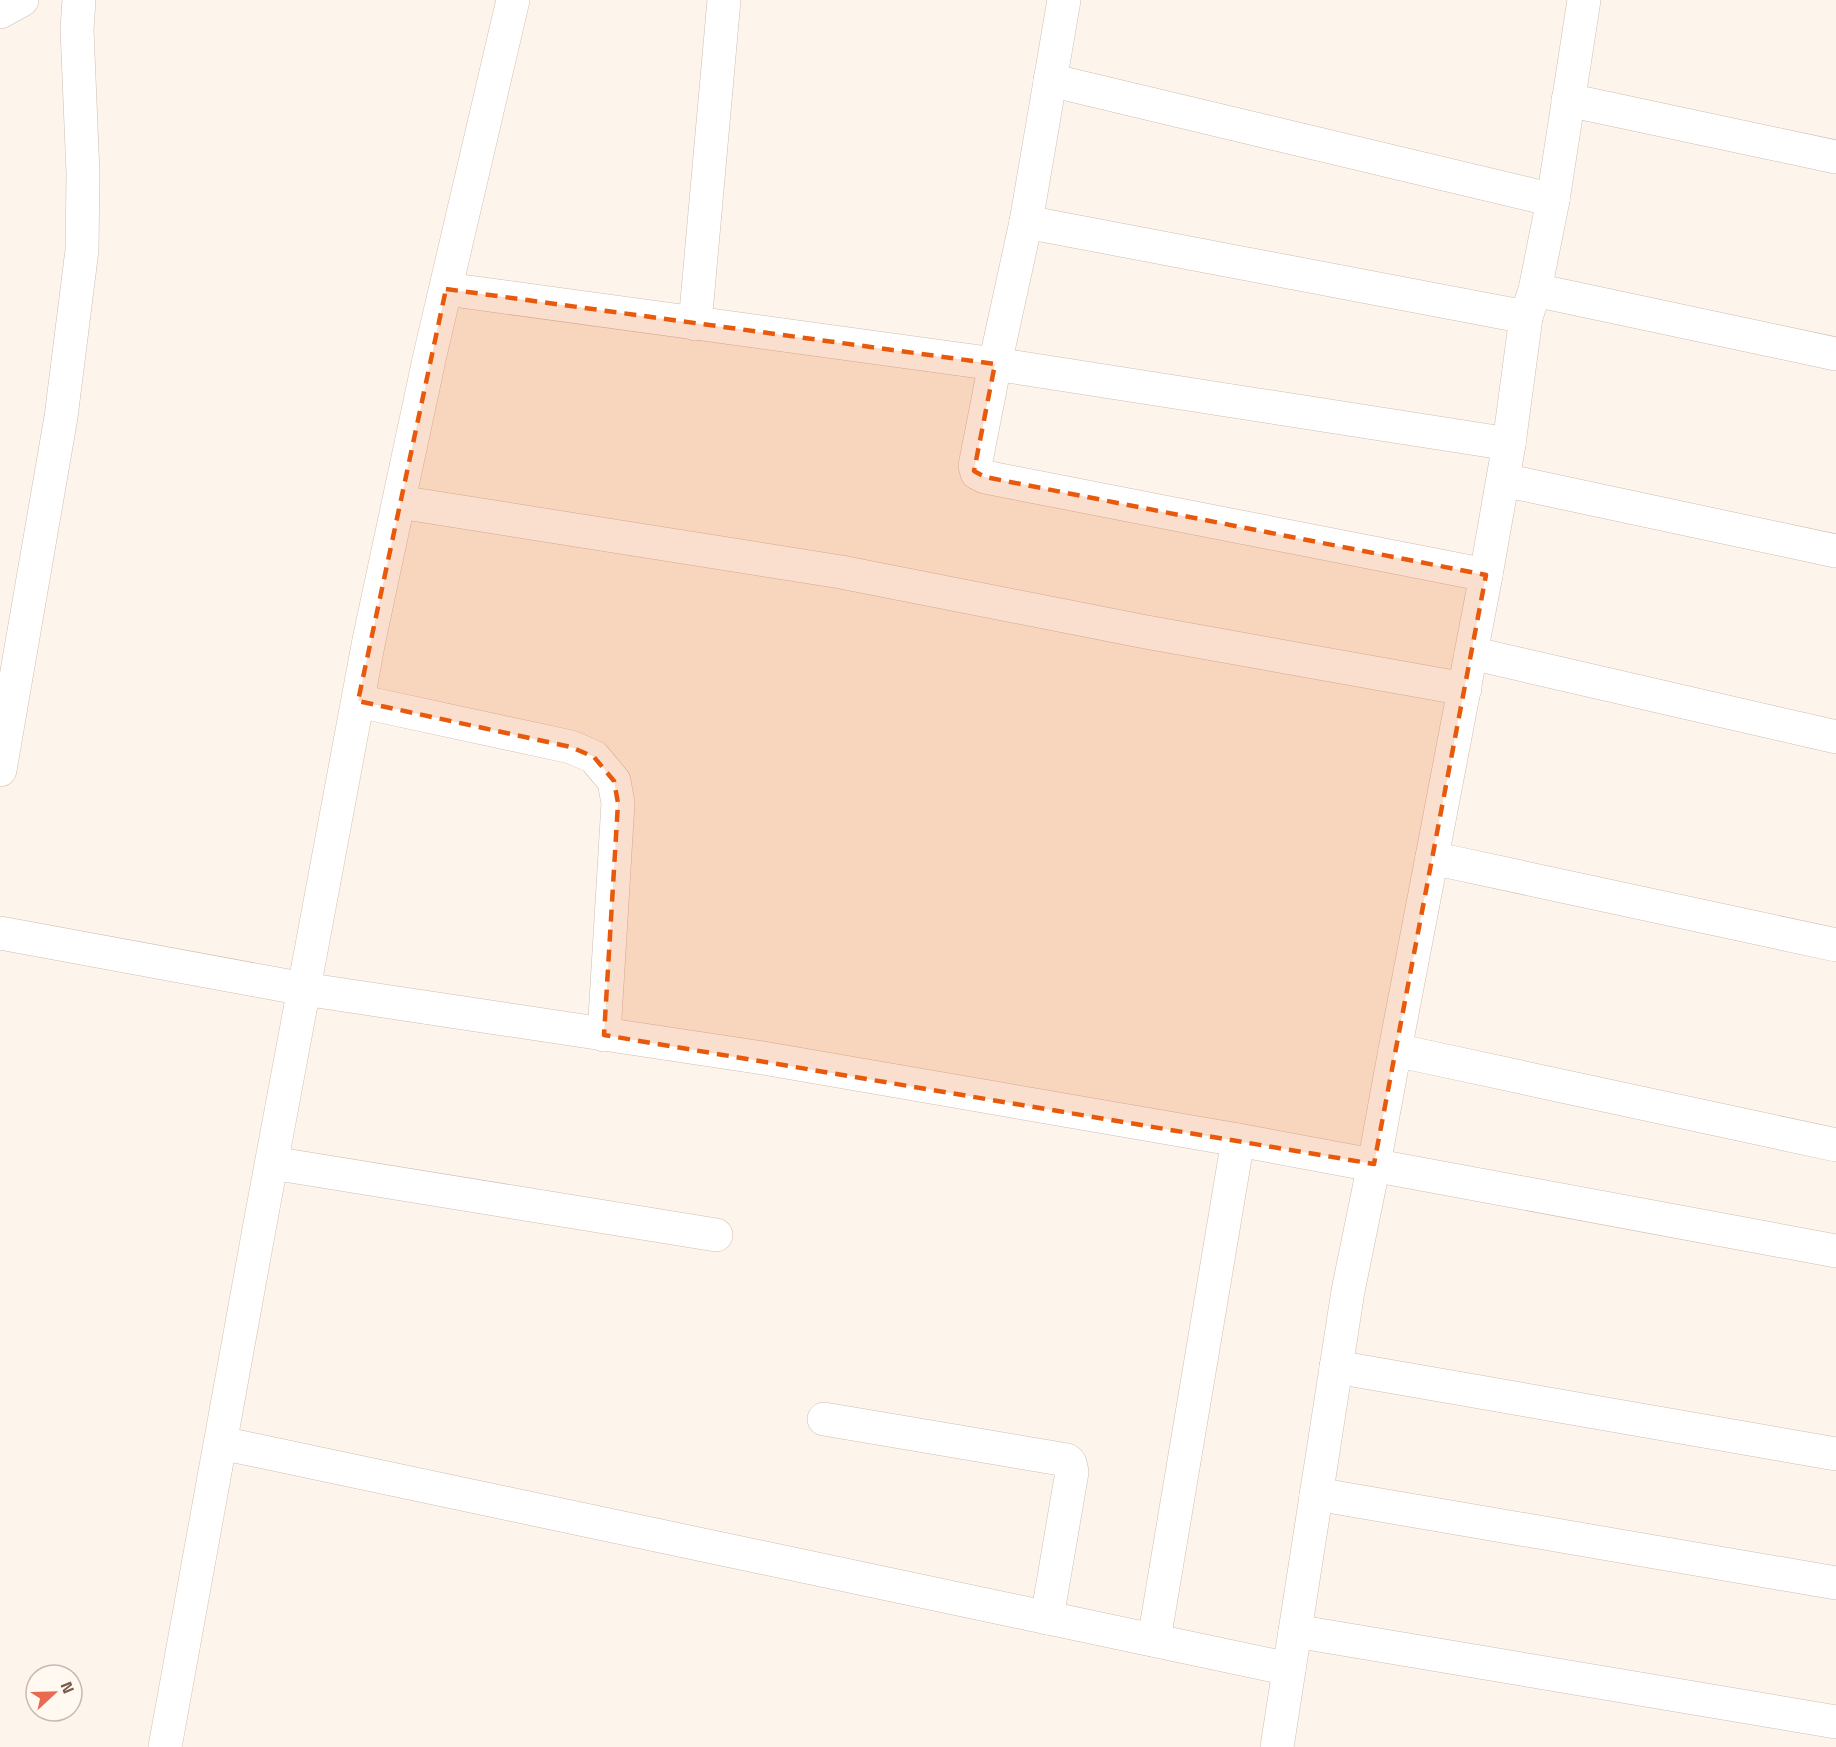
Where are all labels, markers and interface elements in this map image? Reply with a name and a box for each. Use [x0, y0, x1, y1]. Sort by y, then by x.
north arrow [24, 1663, 84, 1723]
text: N [55, 1678, 81, 1697]

